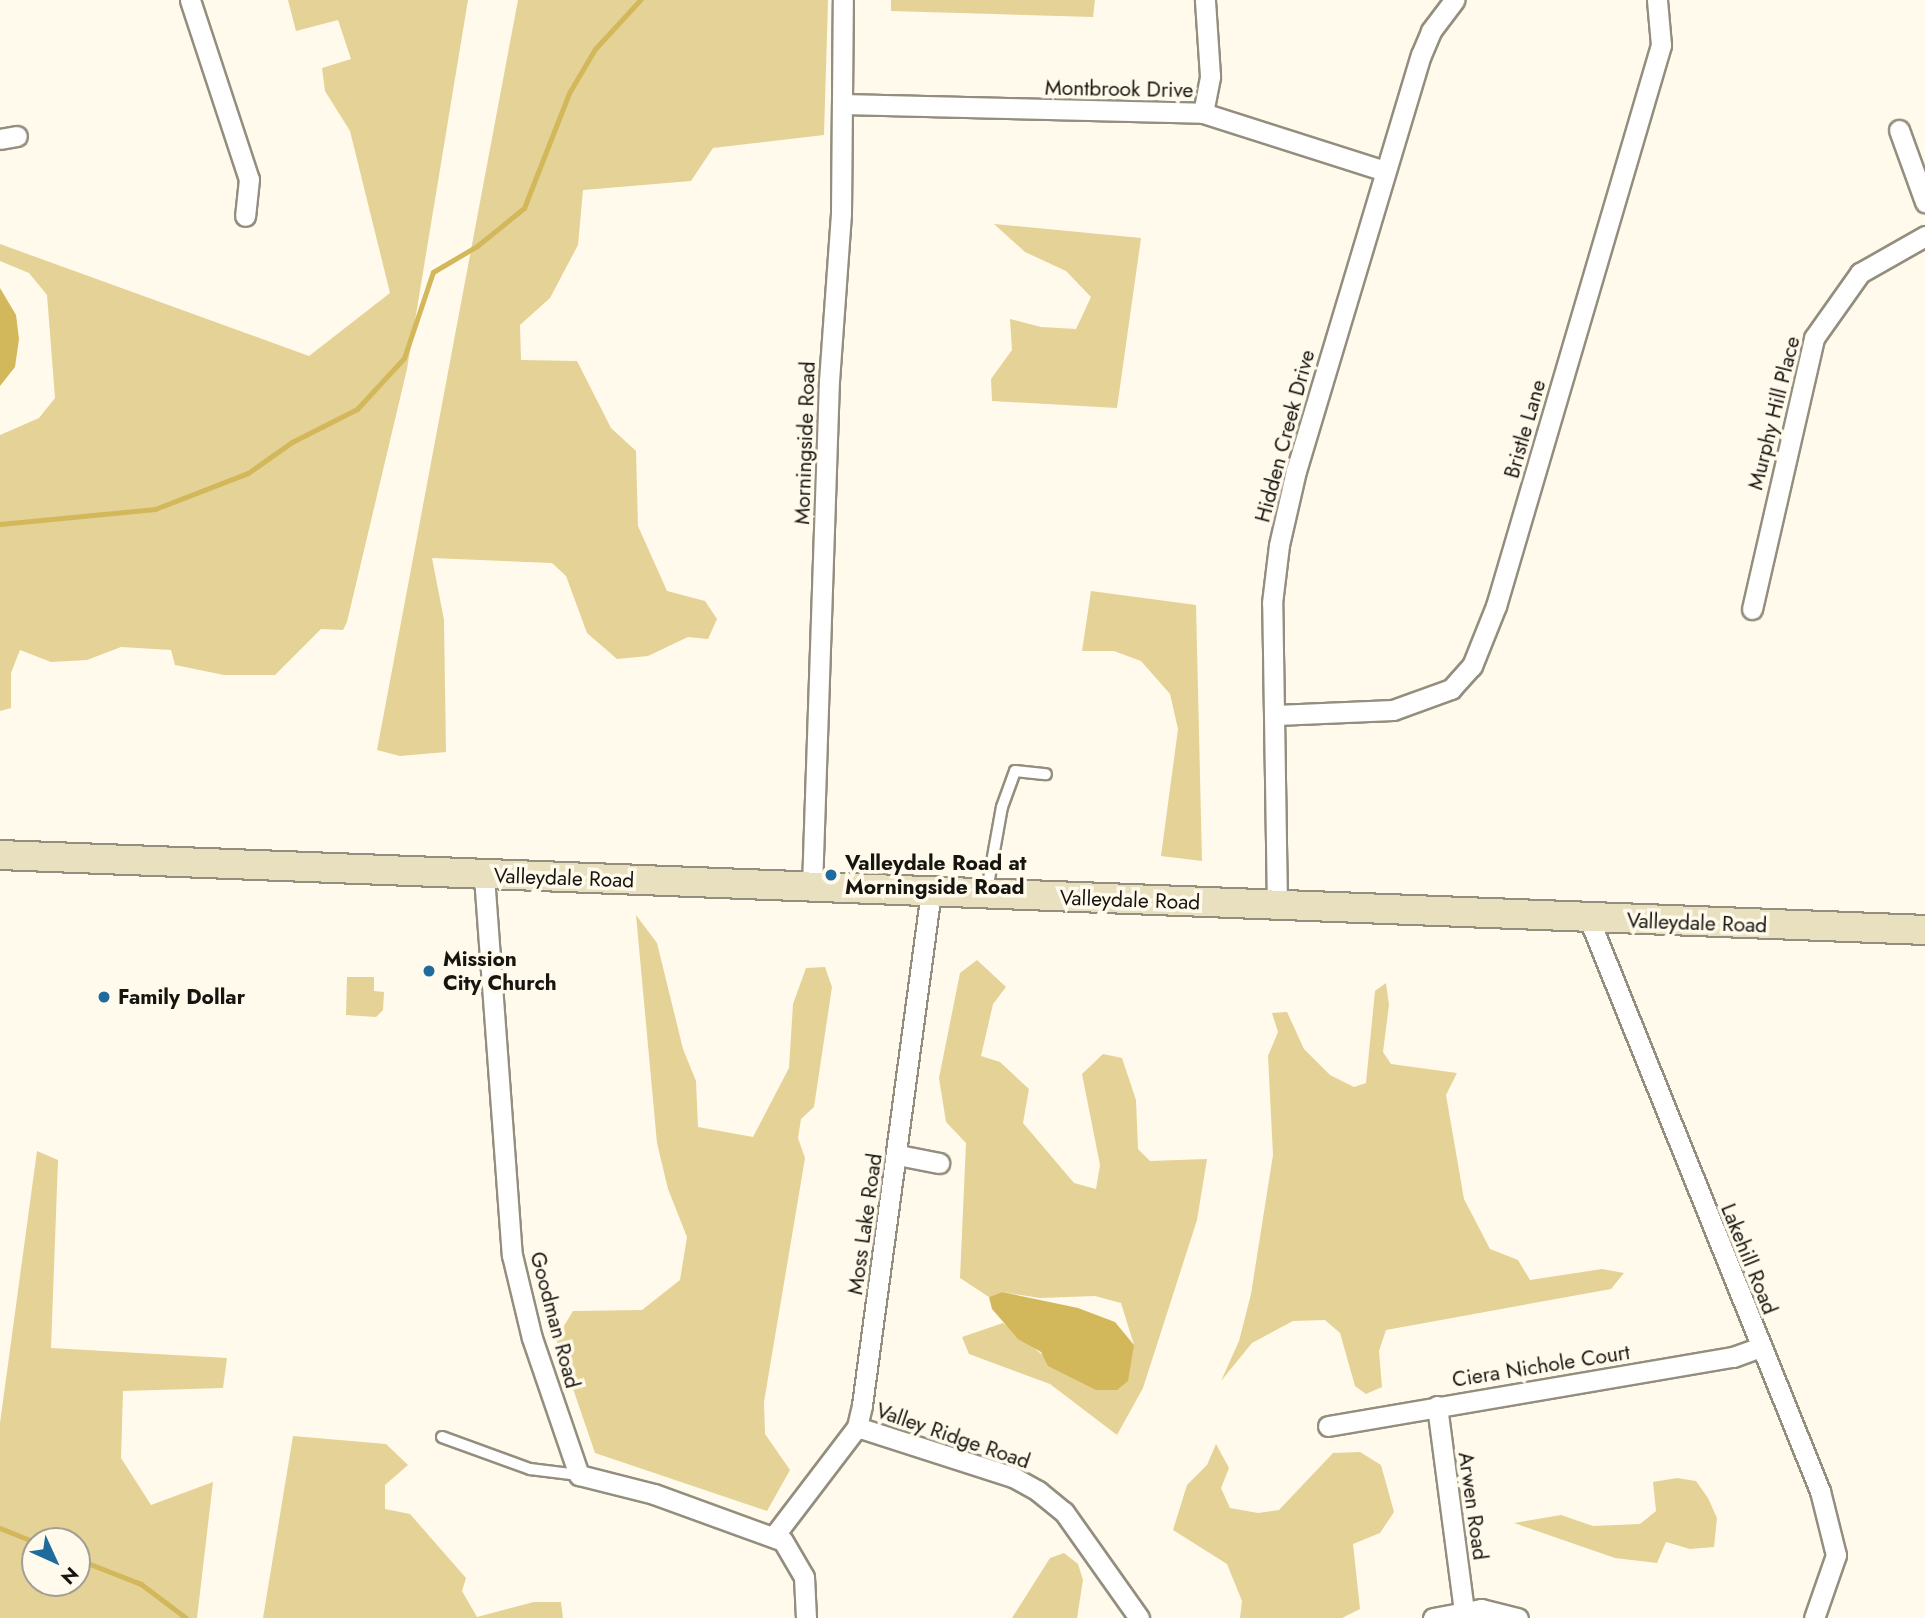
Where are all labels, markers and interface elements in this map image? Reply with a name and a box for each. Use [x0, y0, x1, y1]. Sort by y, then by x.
street label: Montbrook Drive [1045, 75, 1193, 103]
street label: Murphy Hill Place [1743, 334, 1805, 492]
street label: Hidden Creek Drive [1250, 347, 1320, 525]
street label: Morningside Road [790, 361, 820, 525]
street label: Bristle Lane [1499, 377, 1551, 481]
place label: Valleydale Road at Morningside Road [845, 850, 1026, 900]
street label: Valleydale Road [493, 863, 635, 893]
marker: Valleydale Road at Morningside Road [823, 867, 839, 883]
street label: Valleydale Road [1059, 885, 1201, 915]
street label: Valleydale Road [1626, 908, 1768, 938]
place label: Mission City Church [443, 946, 557, 996]
marker: Mission City Church [421, 963, 437, 979]
place label: Family Dollar [118, 984, 245, 1010]
marker: Family Dollar [96, 989, 112, 1005]
street label: Moss Lake Road [843, 1152, 887, 1296]
street label: Lakehill Road [1715, 1200, 1783, 1318]
street label: Goodman Road [525, 1249, 585, 1391]
street label: Ciera Nichole Court [1450, 1340, 1632, 1392]
street label: Valley Ridge Road [873, 1398, 1033, 1474]
street label: Arwen Road [1453, 1450, 1493, 1562]
north arrow [21, 1527, 91, 1597]
text: N [55, 1561, 85, 1591]

